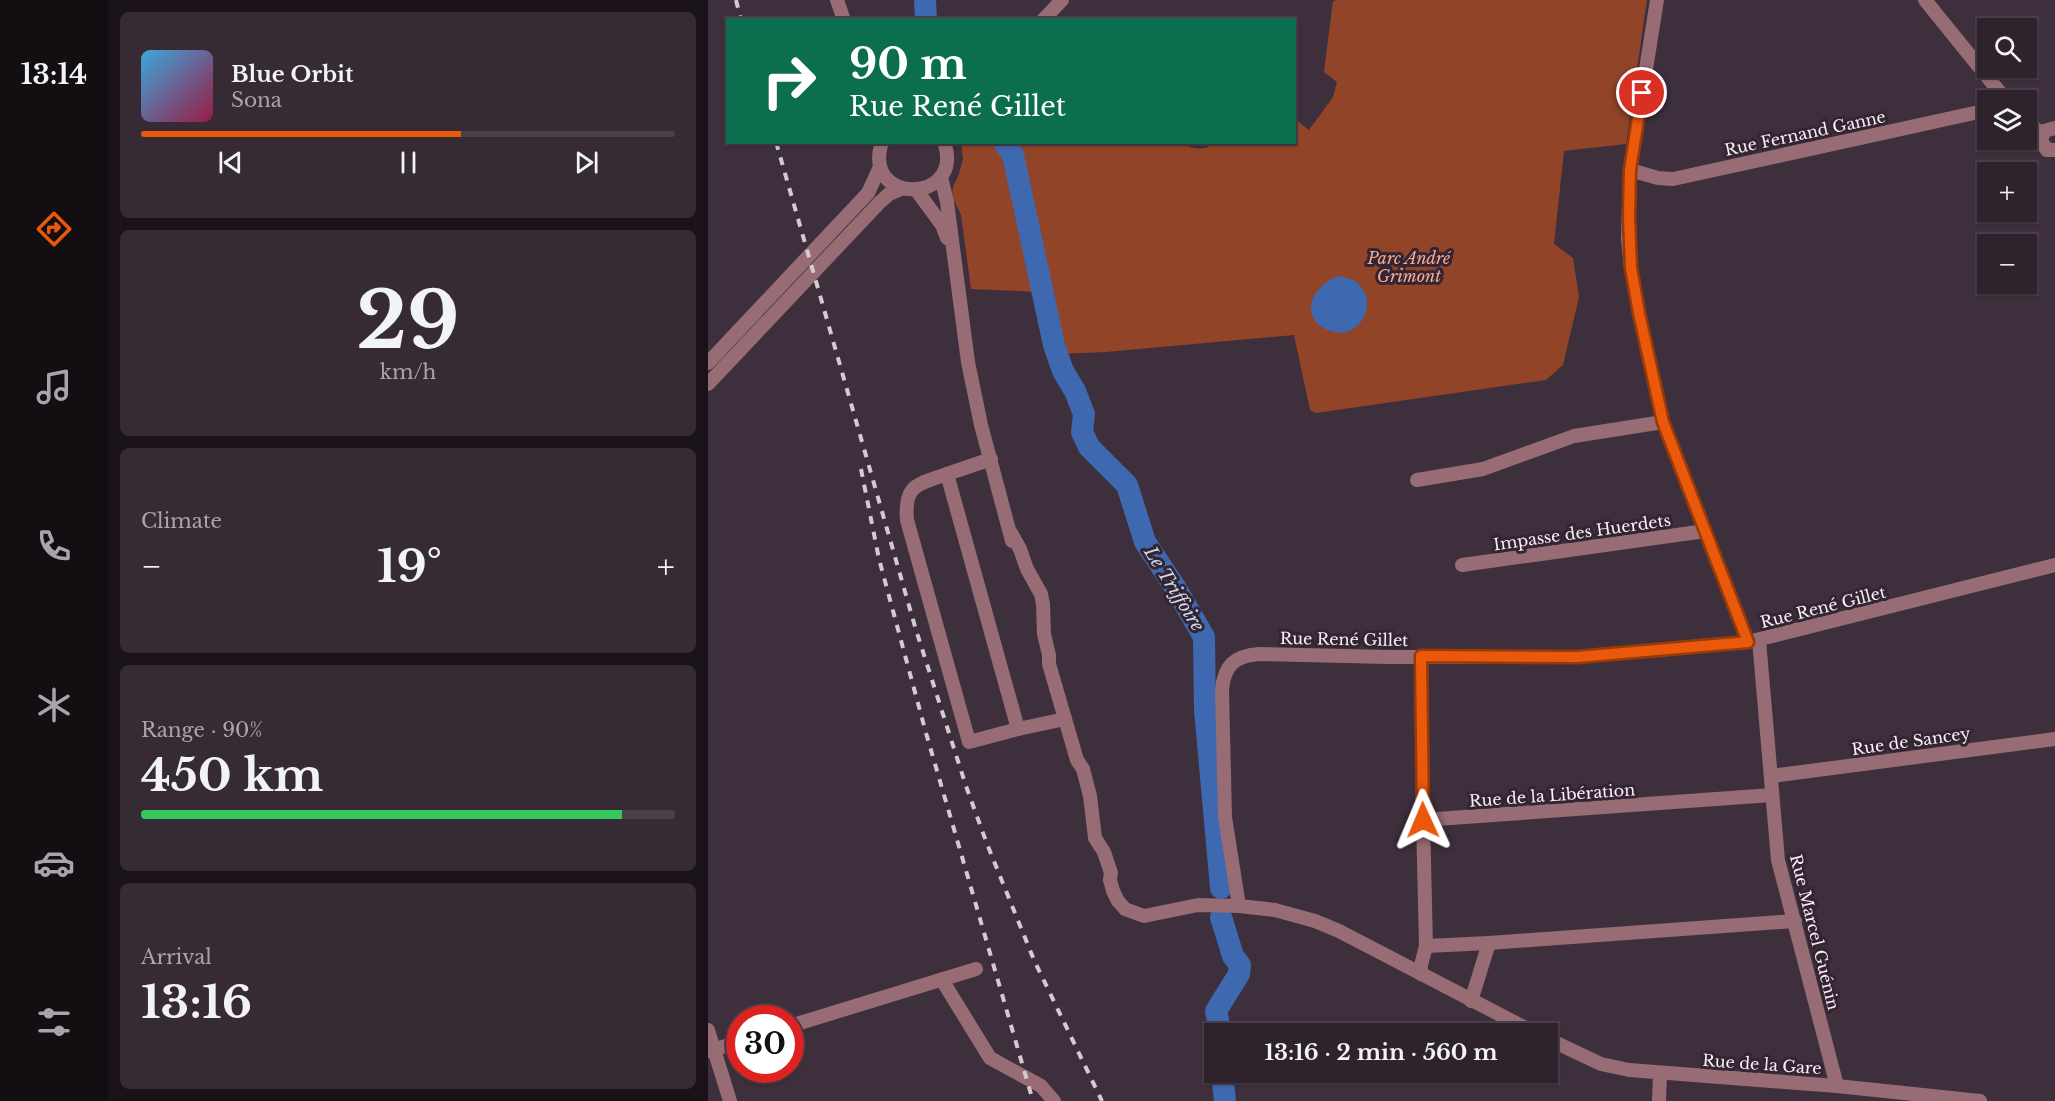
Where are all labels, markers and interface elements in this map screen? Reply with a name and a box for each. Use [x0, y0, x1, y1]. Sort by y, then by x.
map controls [1977, 18, 2037, 294]
button: search [1977, 18, 2037, 78]
text: 90 m [849, 38, 967, 90]
icon: right [750, 42, 828, 120]
text: 13:14 [21, 58, 87, 91]
text: Blue Orbit [231, 61, 353, 88]
pin [1616, 67, 1667, 118]
icon: arrive [1625, 76, 1658, 109]
text: Sona [231, 88, 282, 112]
text: Rue René Gillet [849, 90, 1066, 123]
button: layers [1977, 90, 2037, 150]
street label: Rue Fernand Ganne [1723, 106, 1887, 160]
icon: previous [214, 146, 247, 179]
icon: pause [392, 146, 425, 179]
icon: next [570, 146, 603, 179]
button: + [1977, 162, 2037, 222]
icon: directions [33, 208, 75, 250]
button: − [1977, 234, 2037, 294]
park label: Parc André Grimont [1367, 248, 1452, 286]
text: 29 [356, 272, 460, 369]
text: km/h [380, 360, 436, 384]
icon: music [33, 366, 75, 408]
text: Climate [141, 509, 222, 533]
street label: Impasse des Huerdets [1492, 510, 1672, 554]
icon: phone [33, 525, 75, 567]
text: 19° [377, 538, 442, 594]
water label: Le Triffoire [1139, 542, 1209, 635]
text: − [141, 546, 162, 587]
text: + [657, 546, 675, 587]
street label: Rue René Gillet [1758, 582, 1888, 632]
street label: Rue René Gillet [1280, 628, 1408, 650]
icon: climate [33, 684, 75, 726]
text: Range · 90% [141, 718, 263, 742]
street label: Rue de Sancey [1850, 723, 1972, 759]
text: 450 km [141, 747, 323, 803]
street label: Rue de la Libération [1468, 779, 1636, 811]
position arrow [1391, 788, 1455, 852]
icon: car [33, 842, 75, 884]
street label: Rue Marcel Guénin [1786, 852, 1844, 1012]
text: Arrival [141, 945, 212, 969]
text: 13:16 [141, 974, 252, 1030]
icon: filters [33, 1001, 75, 1043]
speed limit sign: 30 [726, 1005, 804, 1083]
text: 13:16 · 2 min · 560 m [1264, 1039, 1498, 1066]
street label: Rue de la Gare [1702, 1050, 1822, 1078]

